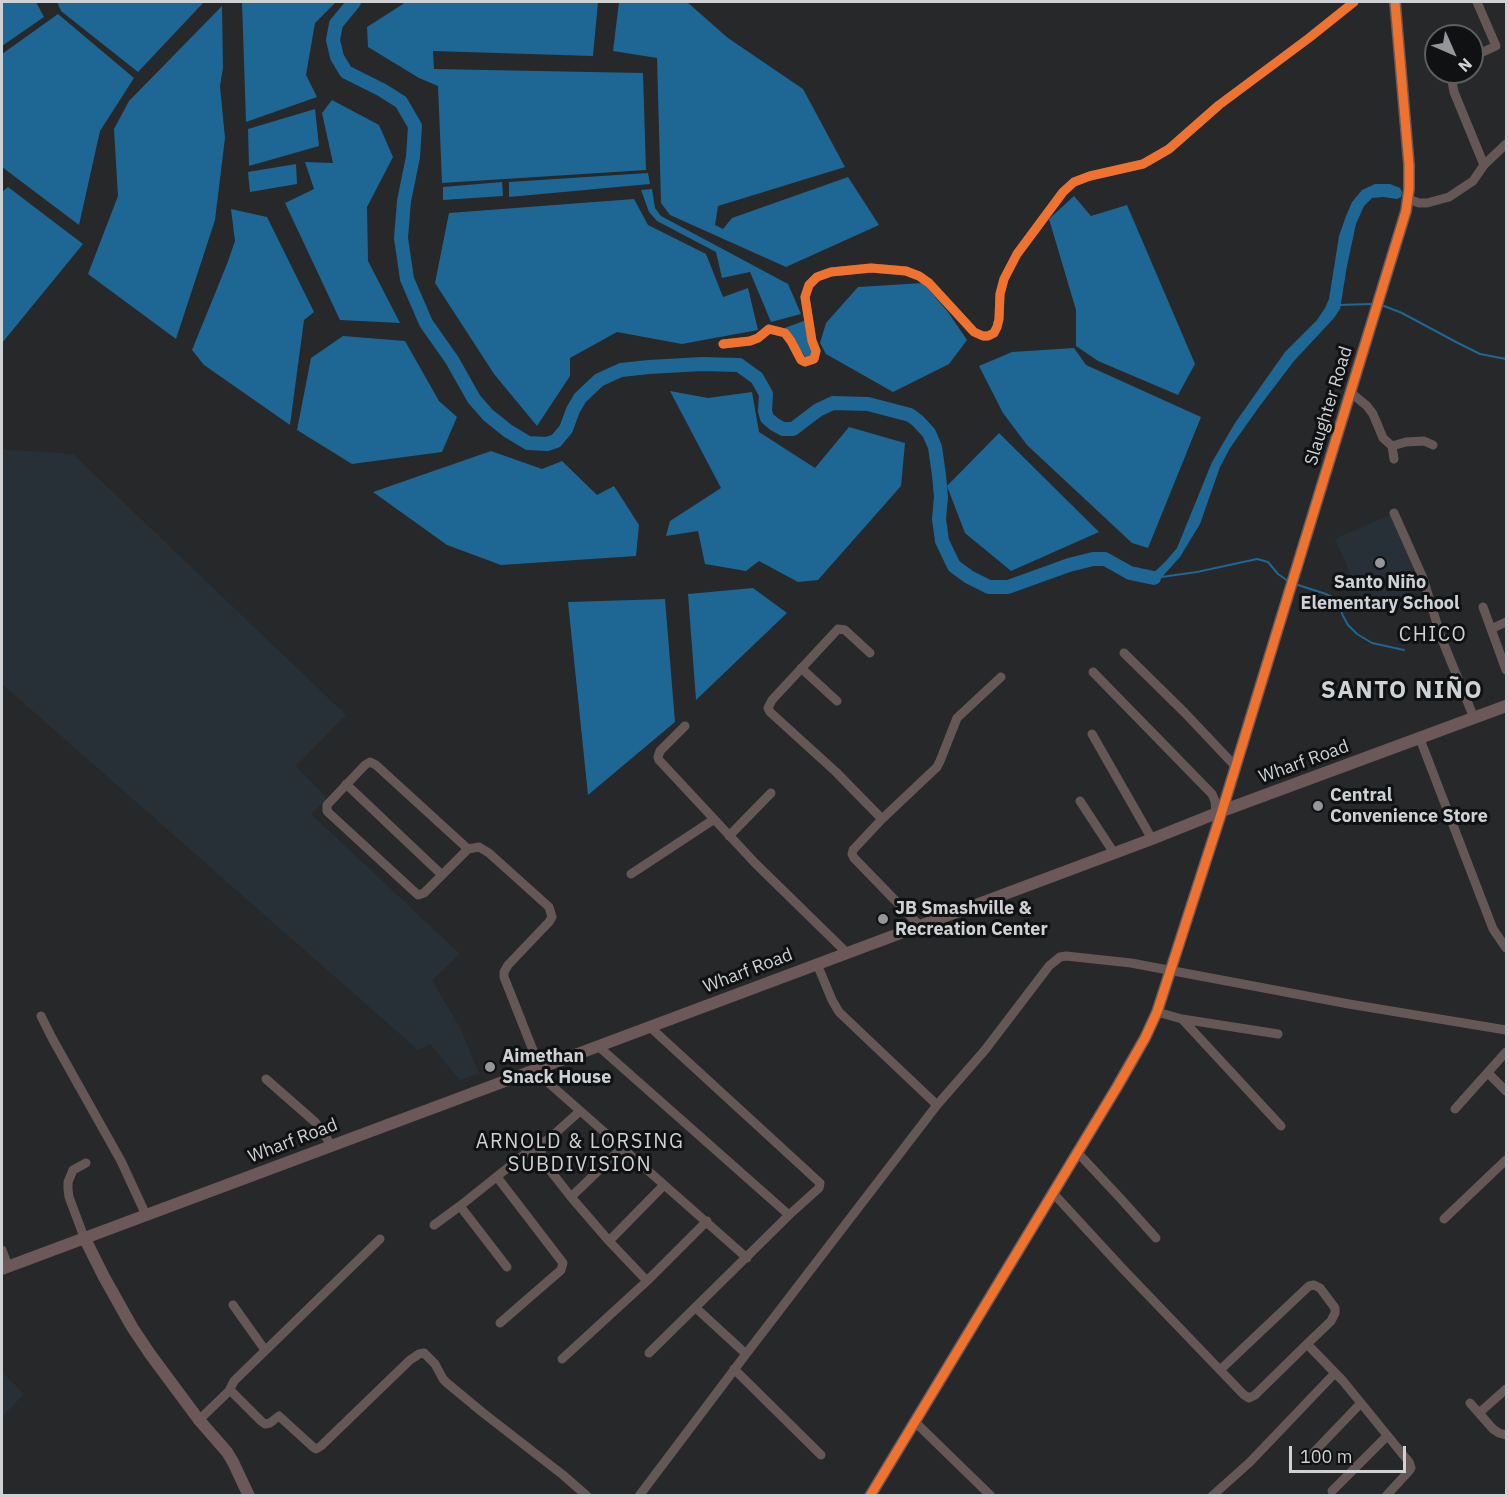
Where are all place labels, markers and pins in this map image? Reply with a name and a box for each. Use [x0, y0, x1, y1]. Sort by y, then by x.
marker: Santo Niño Elementary School [1373, 556, 1387, 570]
place label: Santo Niño Elementary School [1301, 572, 1459, 614]
place label: Central Convenience Store [1330, 785, 1488, 828]
marker: Central Convenience Store [1311, 799, 1325, 813]
place label: JB Smashville & Recreation Center [895, 898, 1048, 940]
marker: JB Smashville & Recreation Center [876, 912, 890, 926]
place label: Aimethan Snack House [502, 1046, 611, 1088]
marker: Aimethan Snack House [483, 1060, 497, 1074]

